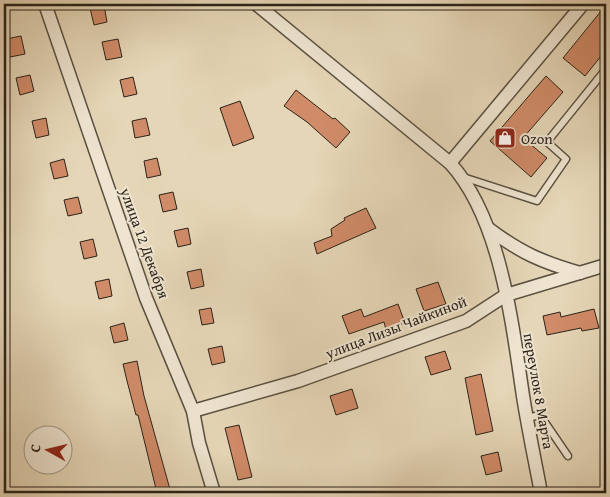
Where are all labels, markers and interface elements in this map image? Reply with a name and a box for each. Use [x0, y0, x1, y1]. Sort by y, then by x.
shop icon: Ozon [493, 126, 517, 150]
place label: Ozon [521, 128, 553, 149]
street label: улица 12 Декабря [115, 184, 175, 302]
street label: улица Лизы Чайкиной [321, 290, 470, 364]
street label: переулок 8 Марта [518, 331, 560, 451]
north arrow [22, 424, 72, 474]
text: С [25, 443, 46, 454]

